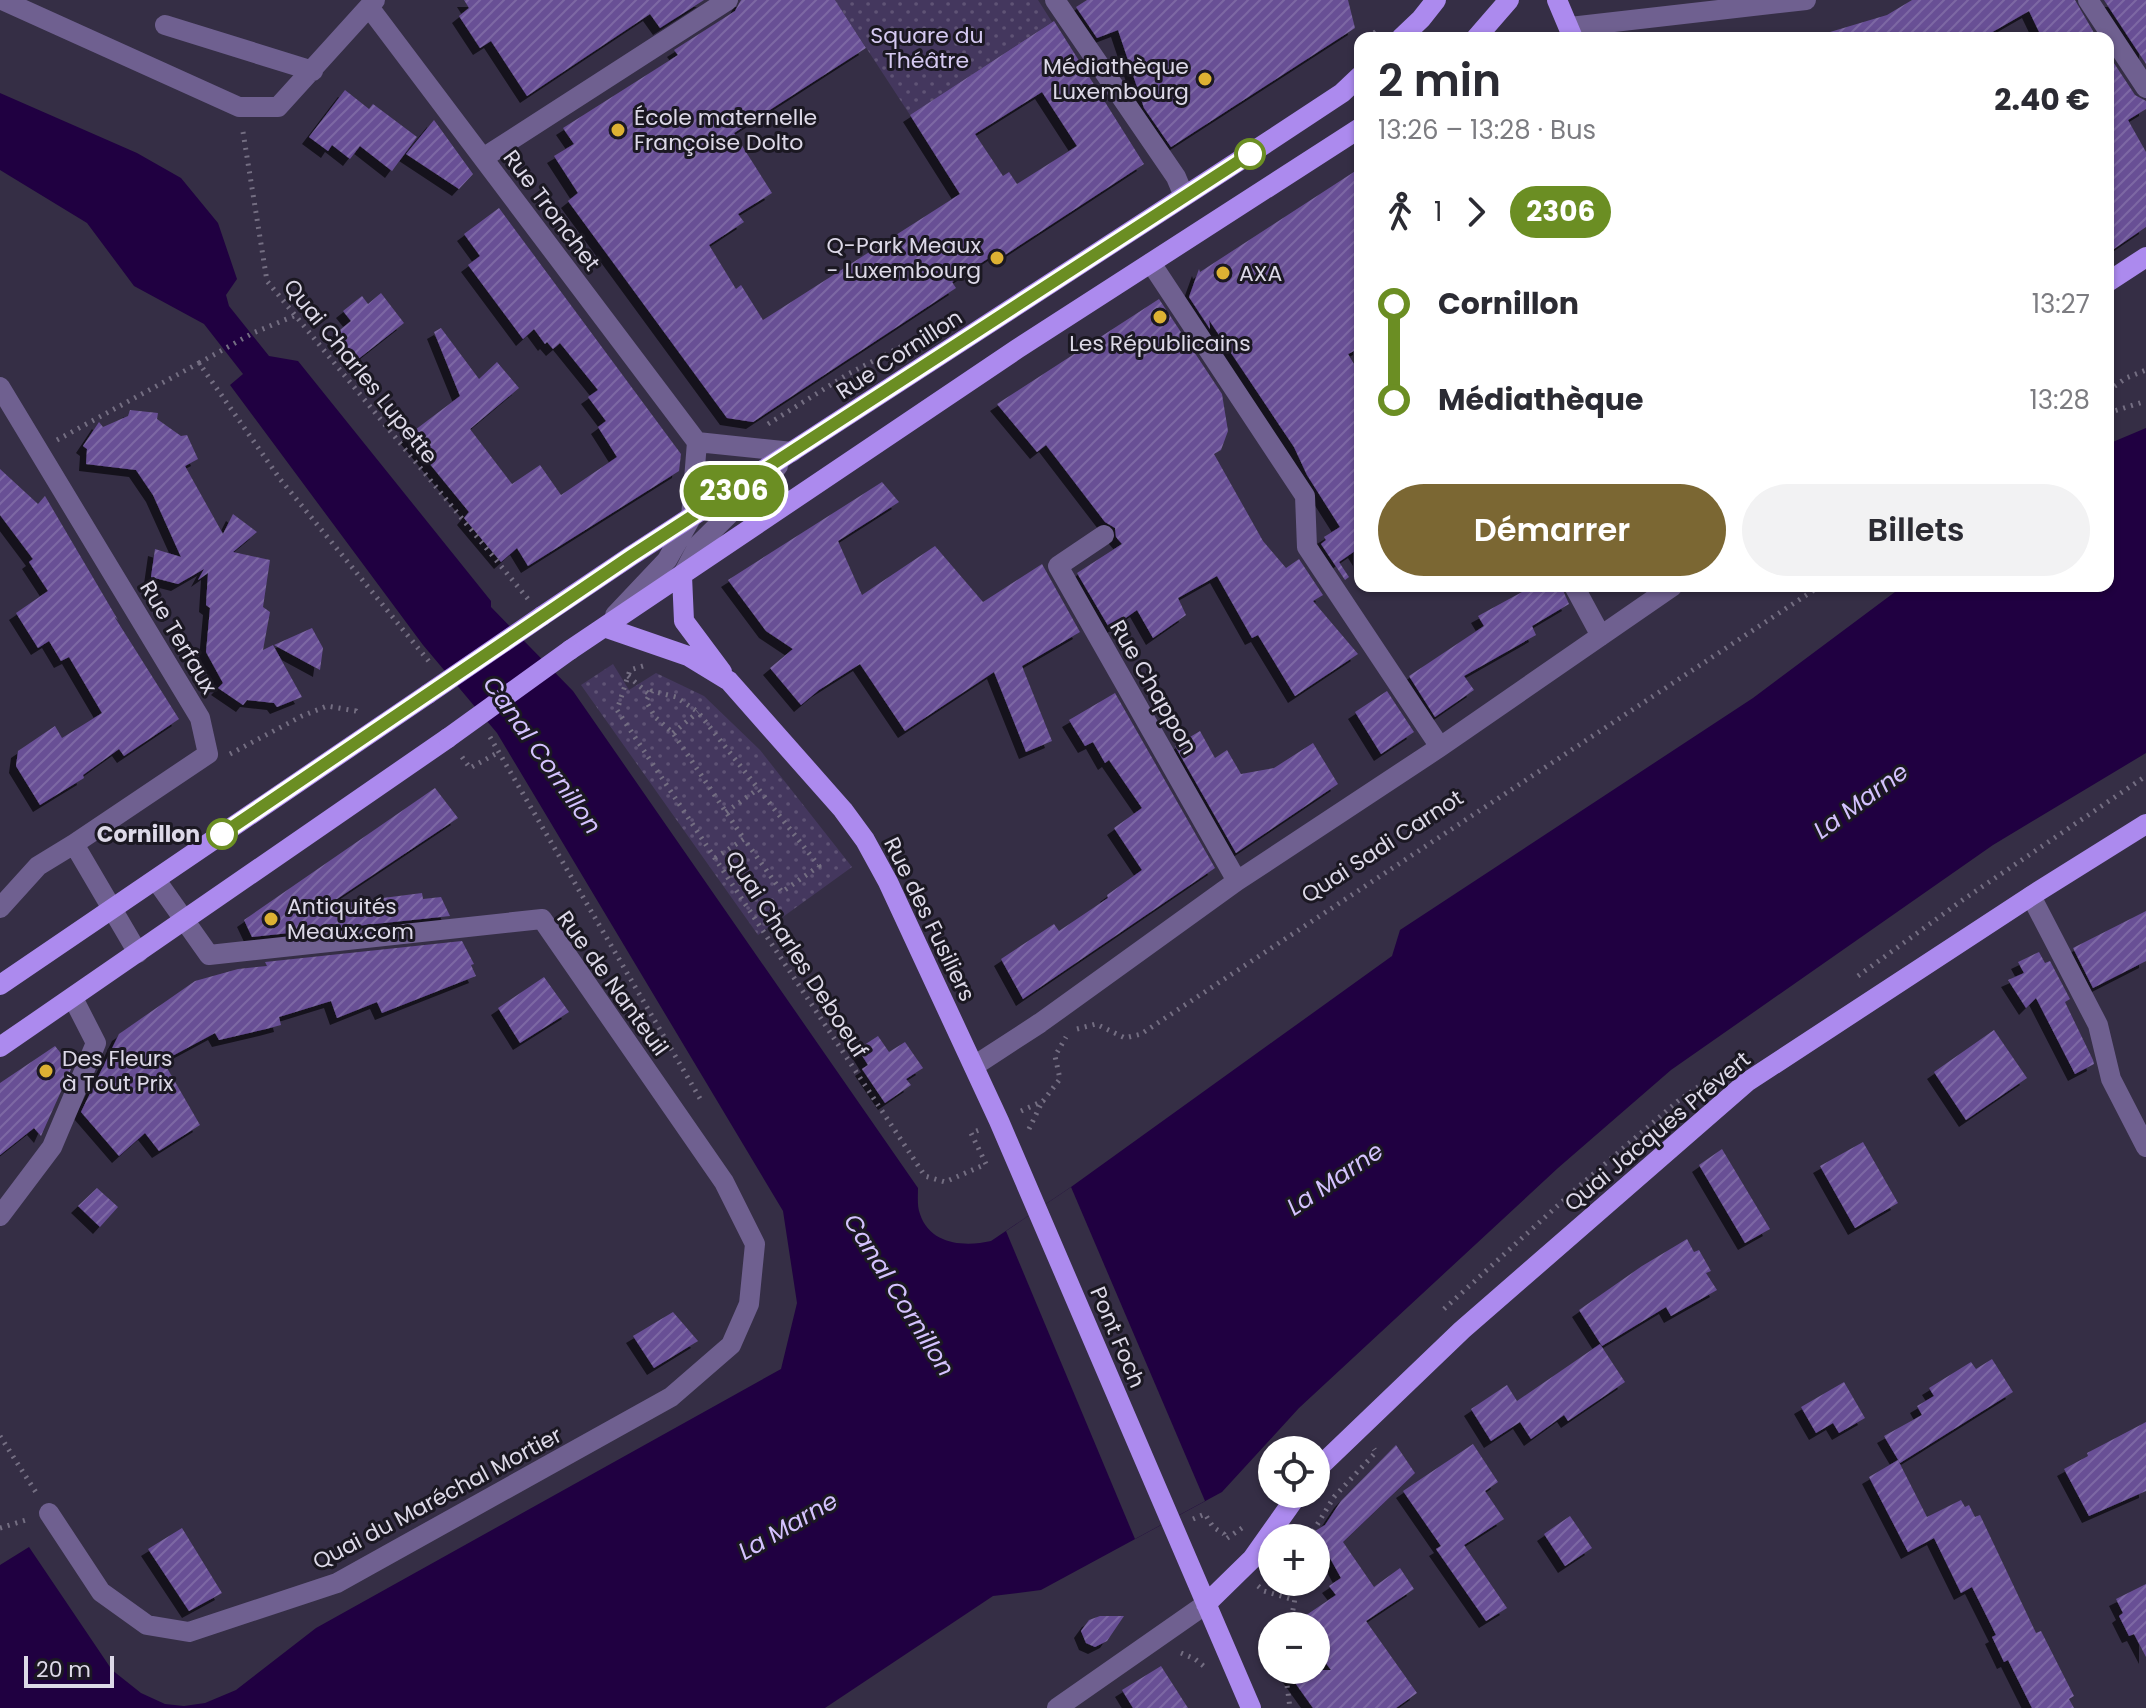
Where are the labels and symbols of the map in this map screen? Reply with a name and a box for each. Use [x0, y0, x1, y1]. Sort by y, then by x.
park label: Square du Théâtre [870, 20, 984, 76]
place label: Médiathèque Luxembourg [1043, 51, 1189, 107]
marker: Médiathèque Luxembourg [1196, 70, 1214, 88]
place label: École maternelle Françoise Dolto [634, 102, 817, 158]
marker: École maternelle Françoise Dolto [609, 121, 627, 139]
unlabelled marker [1235, 139, 1265, 169]
street label: Rue Tronchet [496, 143, 607, 277]
place label: Q-Park Meaux - Luxembourg [826, 230, 981, 286]
marker: Q-Park Meaux - Luxembourg [988, 249, 1006, 267]
place label: AXA [1239, 258, 1282, 289]
marker: AXA [1214, 264, 1232, 282]
street label: Quai Charles Lupette [276, 272, 445, 470]
street label: Rue Cornillon [830, 302, 968, 407]
marker: Les Républicains [1151, 308, 1169, 326]
place label: Les Républicains [1069, 328, 1251, 359]
line badge: 2306 [678, 465, 790, 517]
street label: Rue Terfaux [132, 575, 225, 700]
street label: Rue Chappon [1102, 614, 1205, 760]
water label: Canal Cornillon [476, 669, 609, 840]
water label: La Marne [1807, 755, 1915, 846]
street label: Quai Sadi Carnot [1295, 782, 1469, 911]
place label: Cornillon [97, 819, 200, 850]
marker: Cornillon [207, 819, 237, 849]
street label: Rue des Fusiliers [876, 832, 983, 1006]
street label: Quai Charles Deboeuf [718, 845, 875, 1064]
place label: Antiquités Meaux.com [287, 891, 414, 947]
street label: Rue de Nanteuil [549, 904, 676, 1062]
marker: Antiquités Meaux.com [262, 910, 280, 928]
place label: Des Fleurs à Tout Prix [62, 1043, 174, 1099]
street label: Quai Jacques Prévert [1558, 1044, 1757, 1219]
marker: Des Fleurs à Tout Prix [37, 1062, 55, 1080]
water label: La Marne [1280, 1134, 1390, 1223]
water label: Canal Cornillon [836, 1207, 963, 1382]
street label: Pont Foch [1082, 1282, 1153, 1393]
street label: Quai du Maréchal Mortier [307, 1419, 567, 1577]
water label: La Marne [732, 1484, 844, 1567]
scale bar [24, 1652, 114, 1688]

